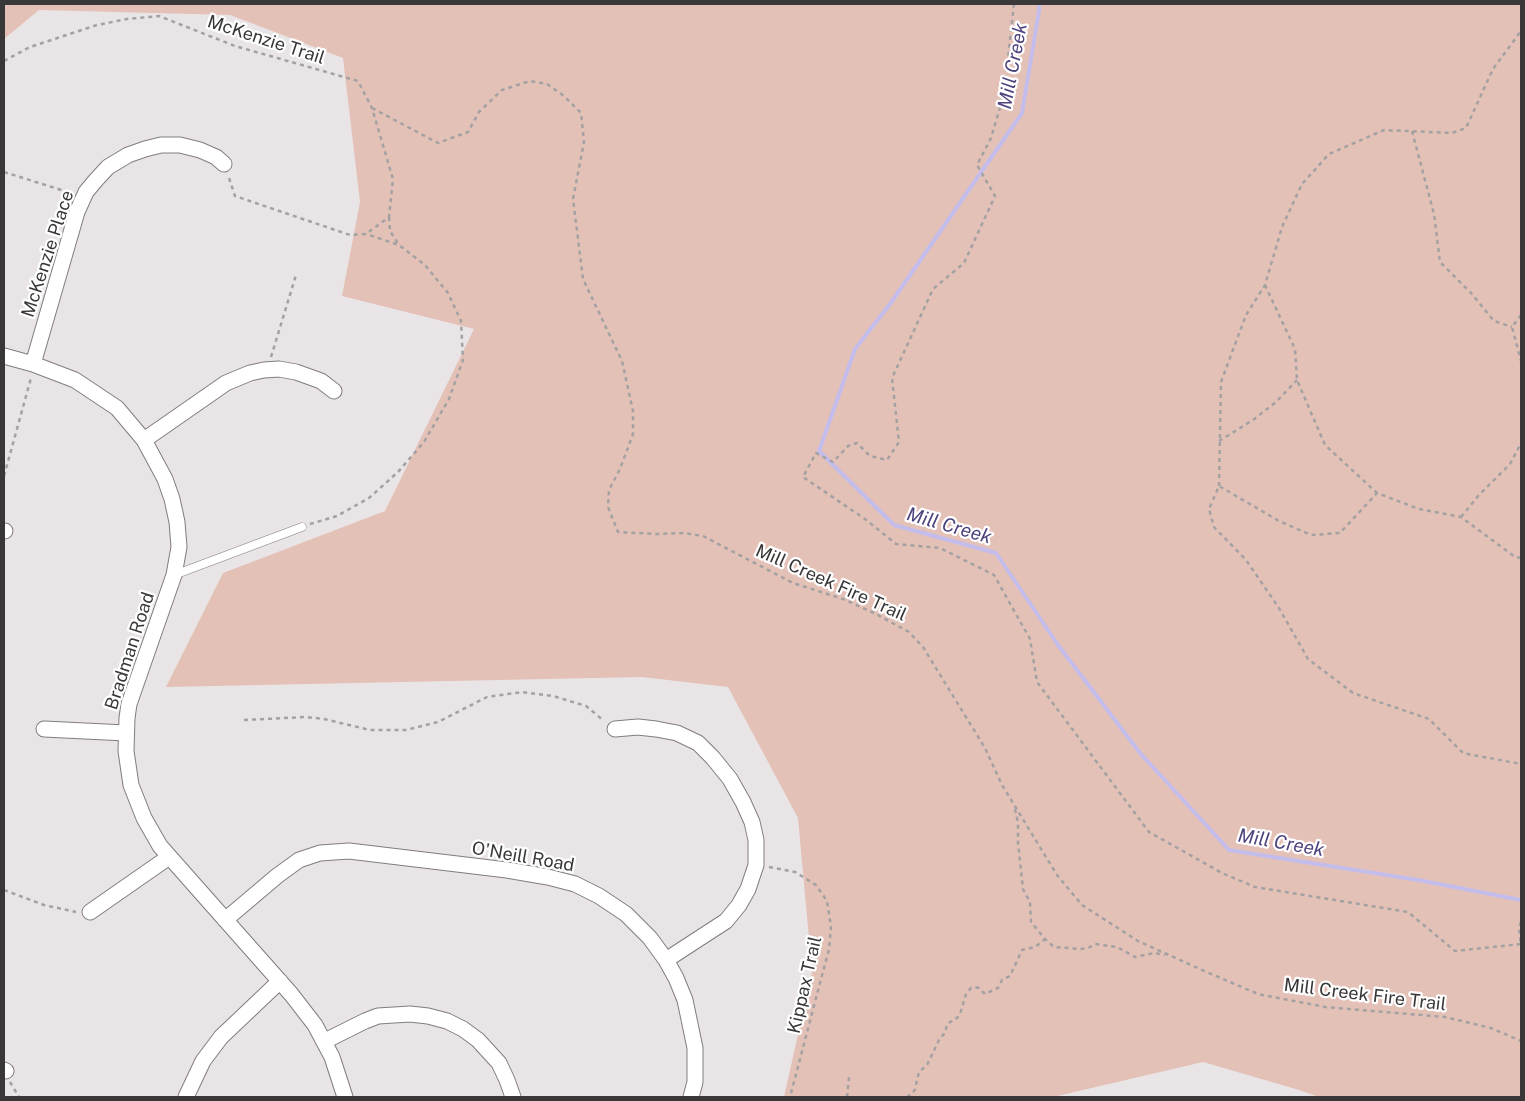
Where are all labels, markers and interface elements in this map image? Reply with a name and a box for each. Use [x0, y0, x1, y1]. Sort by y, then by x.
street label: McKenzie Trail [205, 11, 327, 69]
water label: Mill Creek [993, 21, 1033, 111]
street label: McKenzie Place [17, 188, 79, 320]
water label: Mill Creek [904, 503, 994, 549]
street label: Mill Creek Fire Trail [752, 540, 910, 626]
street label: Bradman Road [101, 589, 159, 713]
water label: Mill Creek [1236, 824, 1326, 862]
street label: O'Neill Road [470, 837, 576, 877]
street label: Kippax Trail [783, 934, 827, 1036]
street label: Mill Creek Fire Trail [1283, 974, 1447, 1016]

